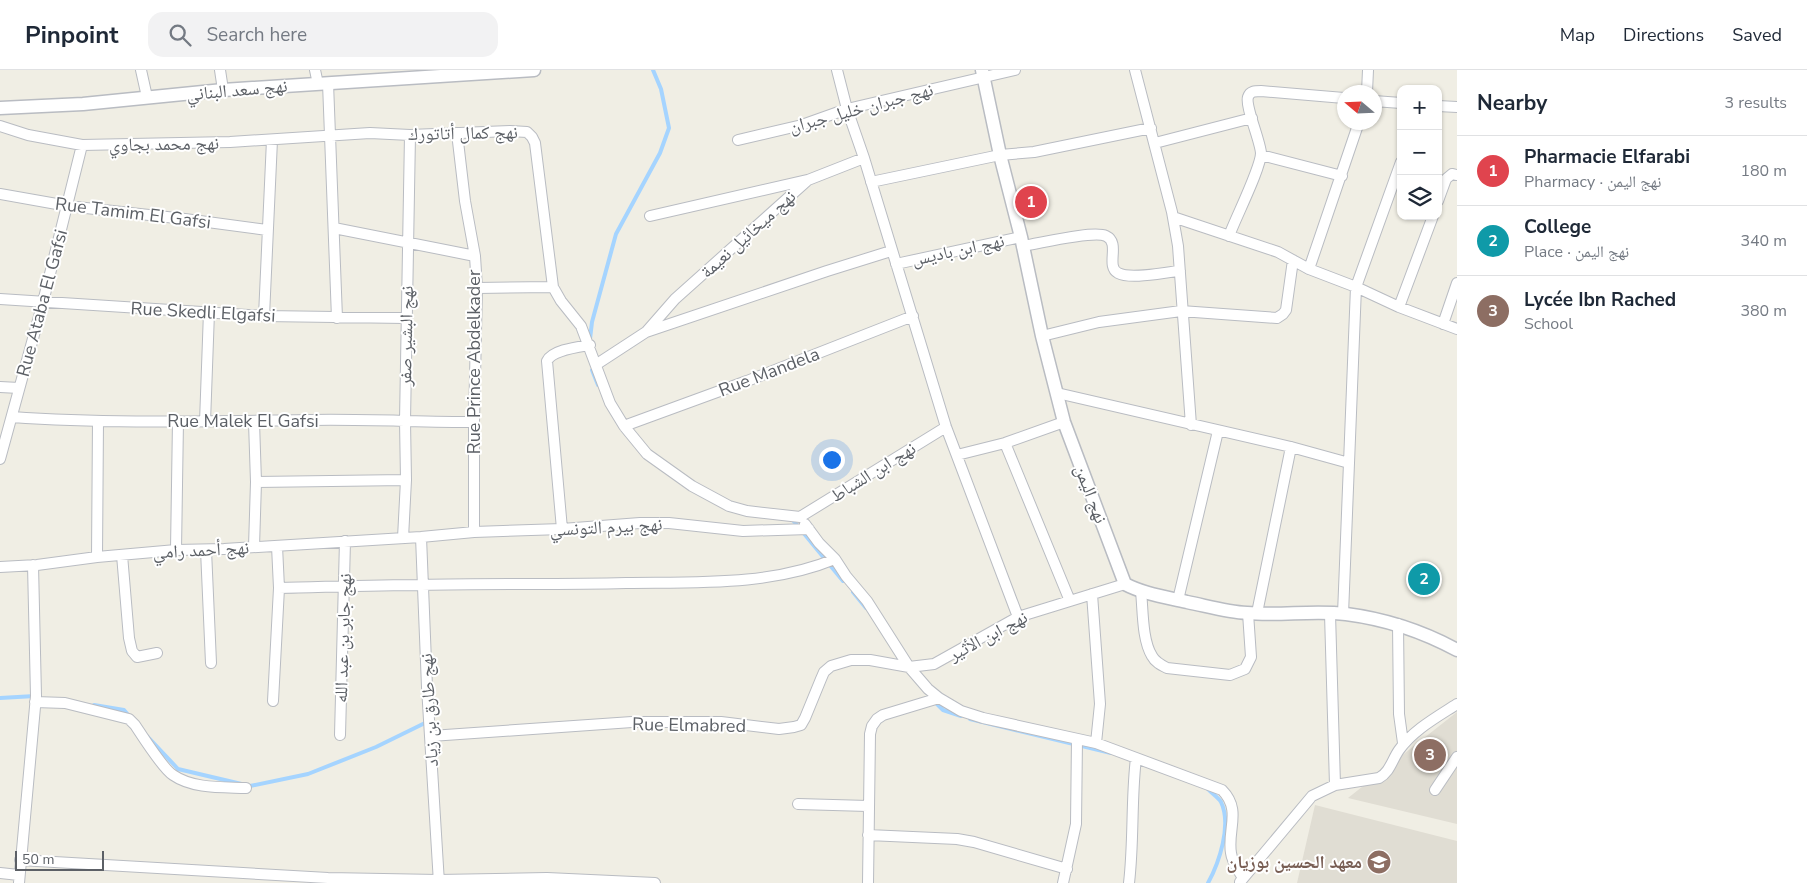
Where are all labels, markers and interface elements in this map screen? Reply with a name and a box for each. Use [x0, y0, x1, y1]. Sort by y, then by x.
search box [148, 12, 498, 57]
text: Pinpoint [25, 19, 118, 51]
icon: search [166, 21, 194, 49]
text: Search here [206, 22, 307, 48]
text: Map [1560, 23, 1595, 47]
text: Directions [1623, 23, 1704, 47]
text: Saved [1732, 23, 1782, 47]
street label: نهج سعد البناني [185, 74, 289, 109]
street label: نهج جبران خليل جبران [786, 77, 936, 139]
north arrow [1337, 85, 1382, 130]
map controls [1397, 85, 1442, 220]
button: + [1397, 85, 1442, 130]
text: Nearby [1477, 89, 1547, 117]
text: 3 results [1725, 92, 1787, 114]
street label: نهج كمال أتاتورك [408, 120, 518, 146]
button: − [1397, 130, 1442, 175]
street label: نهج محمد بجاوي [109, 131, 219, 160]
text: Pharmacie Elfarabi [1524, 144, 1690, 170]
text: 1 [1488, 160, 1498, 182]
text: 180 m [1740, 160, 1787, 182]
text: Pharmacy · نهج اليمن [1524, 171, 1661, 193]
button: layers [1397, 175, 1442, 220]
pin: 1 [1015, 183, 1047, 221]
street label: نهج ميخائيل نعيمة [695, 185, 801, 283]
street label: Rue Tamim El Gafsi [54, 192, 212, 234]
text: College [1524, 214, 1591, 240]
street label: Rue Ataba El Gafsi [11, 227, 73, 379]
street label: نهج ابن باديس [909, 228, 1007, 272]
text: 2 [1488, 230, 1498, 252]
text: 340 m [1740, 230, 1787, 252]
text: Place · نهج اليمن [1524, 241, 1629, 263]
street label: Rue Prince Abdelkader [462, 269, 486, 454]
street label: نهج البشير صفر [393, 286, 419, 387]
text: Lycée Ibn Rached [1524, 287, 1676, 313]
street label: Rue Skedli Elgafsi [130, 296, 276, 328]
text: 3 [1488, 300, 1498, 322]
text: 380 m [1740, 300, 1787, 322]
text: School [1524, 313, 1573, 335]
street label: Rue Mandela [715, 342, 823, 402]
street label: Rue Malek El Gafsi [167, 409, 319, 433]
street label: نهج ابن الشباط [826, 436, 920, 508]
your location [819, 447, 845, 473]
street label: نهج اليمن [1069, 461, 1113, 527]
street label: نهج بيرم التونسي [549, 512, 663, 545]
street label: نهج أحمد رامي [152, 535, 250, 567]
pin: 2 [1408, 560, 1440, 598]
street label: نهج جابر بن عبد الله [329, 573, 357, 703]
street label: نهج ابن الأثير [943, 605, 1032, 667]
street label: نهج طارق بن زياد [414, 653, 444, 767]
street label: Rue Elmabred [632, 712, 746, 738]
pin: 3 [1414, 736, 1446, 774]
scale bar [15, 848, 104, 871]
school or university icon: معهد الحسين بوزيان [1366, 849, 1392, 875]
text: 50 m [22, 850, 54, 869]
place label: معهد الحسين بوزيان [1226, 850, 1362, 874]

